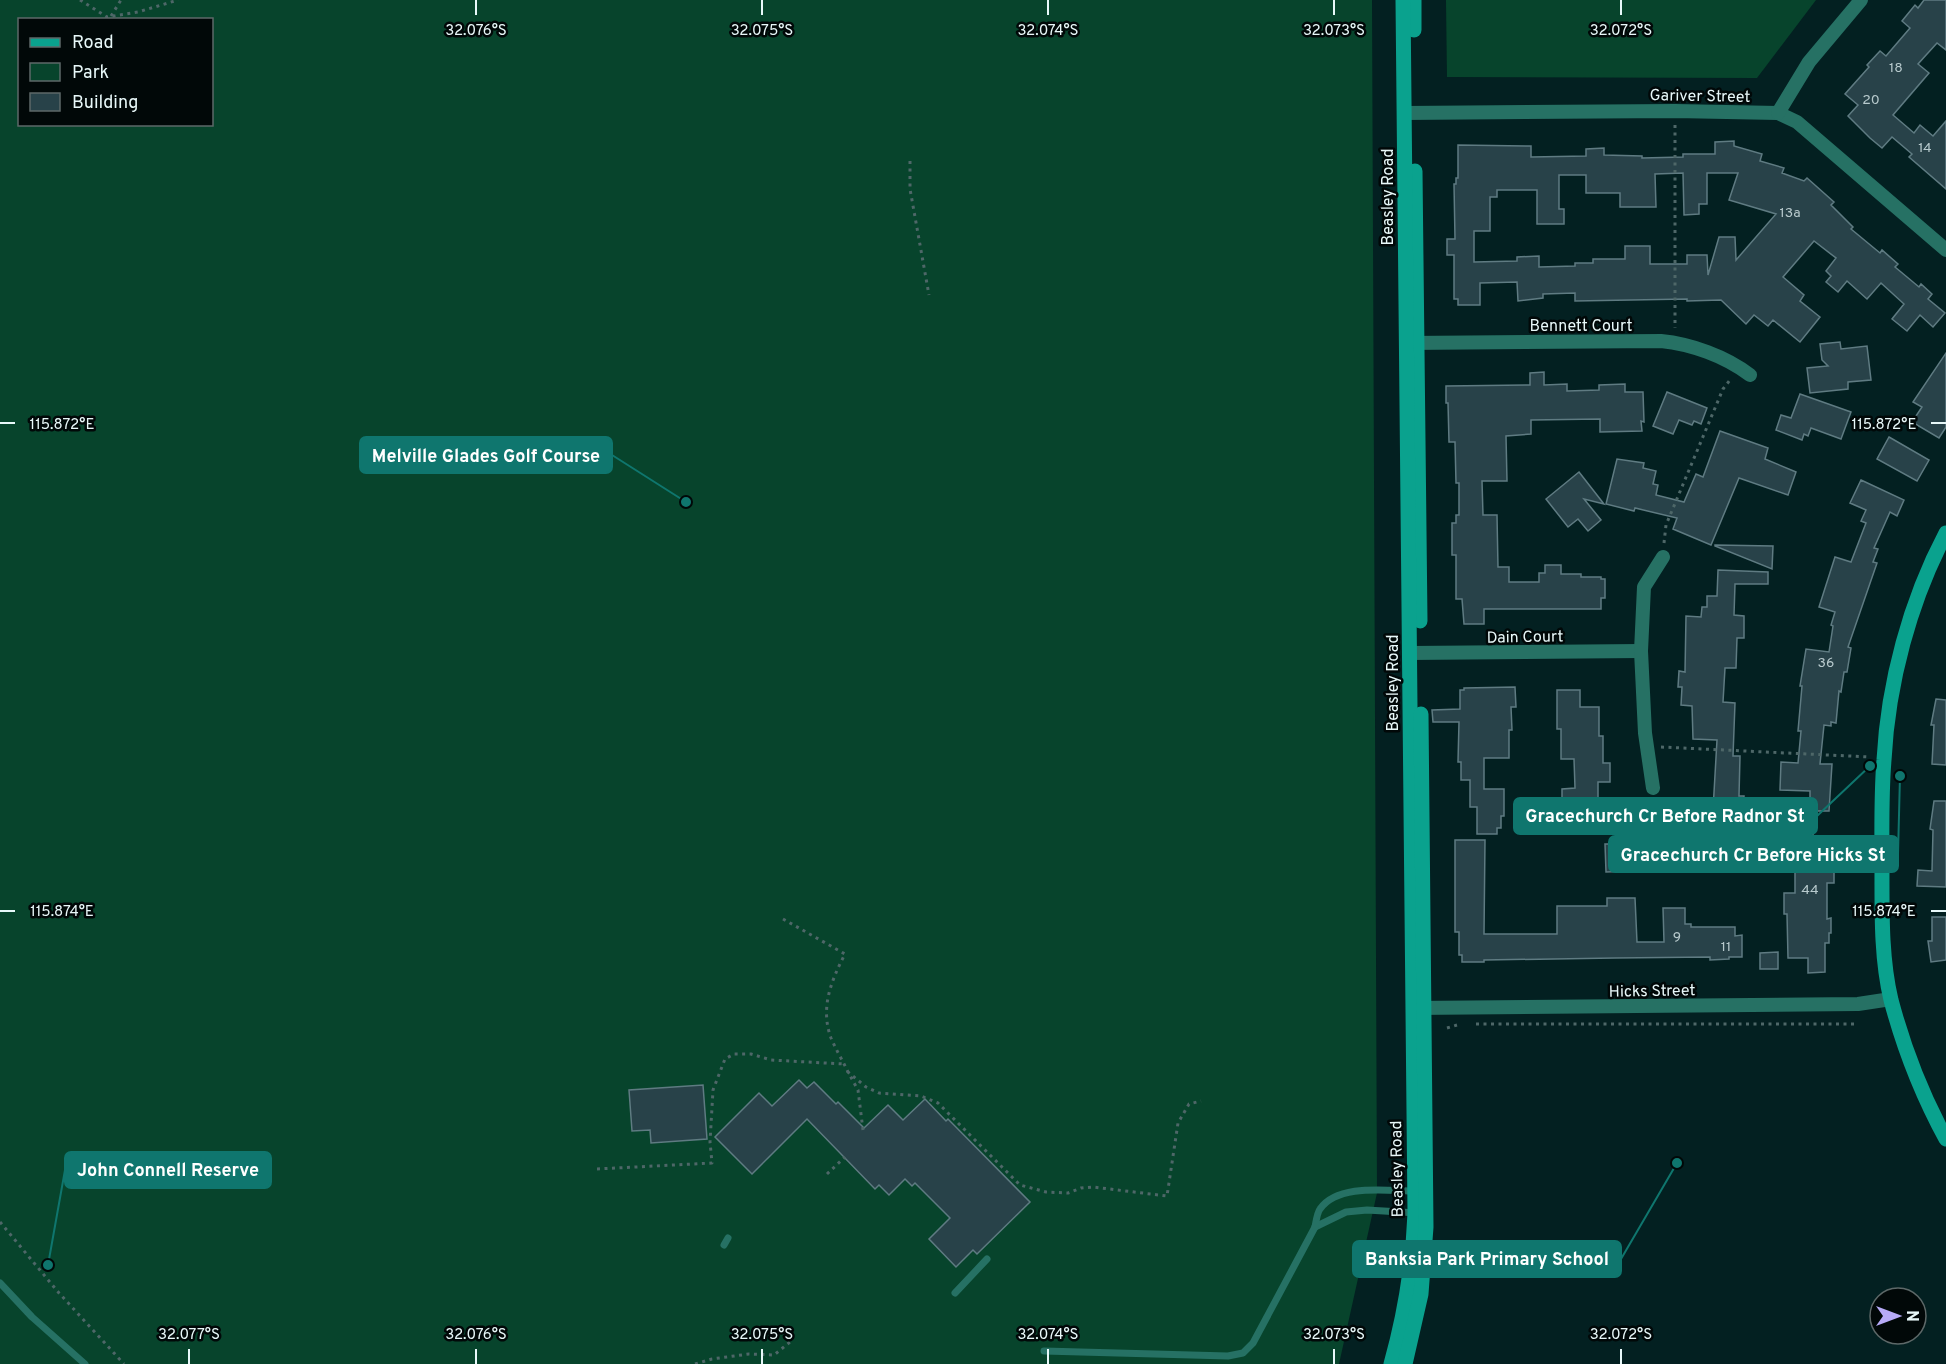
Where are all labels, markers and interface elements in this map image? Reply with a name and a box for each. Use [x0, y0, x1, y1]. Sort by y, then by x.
legend [18, 18, 213, 126]
text: 32.076°S [445, 22, 507, 41]
text: 32.075°S [731, 22, 793, 41]
text: 32.074°S [1017, 22, 1079, 41]
text: 32.073°S [1303, 22, 1365, 41]
text: 32.072°S [1590, 22, 1652, 41]
text: Road [72, 32, 114, 55]
house number: 18 [1889, 60, 1903, 77]
text: Park [72, 62, 109, 85]
street label: Gariver Street [1649, 86, 1751, 108]
text: Building [72, 92, 138, 115]
house number: 20 [1862, 92, 1880, 109]
house number: 14 [1918, 140, 1932, 157]
street label: Beasley Road [1379, 149, 1399, 245]
house number: 13a [1779, 205, 1801, 222]
street label: Bennett Court [1530, 317, 1632, 337]
text: 115.872°E [30, 416, 94, 435]
text: 115.872°E [1852, 416, 1916, 435]
callout: Melville Glades Golf Course [360, 437, 612, 473]
text: Melville Glades Golf Course [372, 446, 600, 469]
street label: Dain Court [1486, 627, 1564, 649]
street label: Beasley Road [1384, 635, 1404, 731]
house number: 36 [1818, 655, 1834, 672]
callout: Gracechurch Cr Before Radnor St [1514, 798, 1817, 834]
text: Gracechurch Cr Before Radnor St [1525, 806, 1805, 829]
callout: Gracechurch Cr Before Hicks St [1609, 836, 1898, 872]
text: Gracechurch Cr Before Hicks St [1620, 845, 1886, 868]
house number: 44 [1801, 882, 1819, 899]
text: 115.874°E [30, 903, 94, 922]
text: 115.874°E [1852, 903, 1916, 922]
house number: 9 [1673, 929, 1681, 946]
house number: 11 [1721, 939, 1731, 956]
street label: Hicks Street [1608, 981, 1696, 1003]
street label: Beasley Road [1387, 1120, 1409, 1218]
callout: John Connell Reserve [65, 1152, 271, 1188]
text: John Connell Reserve [77, 1160, 259, 1183]
callout: Banksia Park Primary School [1353, 1241, 1621, 1277]
text: Banksia Park Primary School [1365, 1249, 1609, 1272]
north arrow [1868, 1286, 1928, 1346]
text: N [1901, 1310, 1921, 1322]
text: 32.077°S [158, 1326, 220, 1345]
text: 32.076°S [445, 1326, 507, 1345]
text: 32.075°S [731, 1326, 793, 1345]
text: 32.074°S [1017, 1326, 1079, 1345]
text: 32.073°S [1303, 1326, 1365, 1345]
text: 32.072°S [1590, 1326, 1652, 1345]

